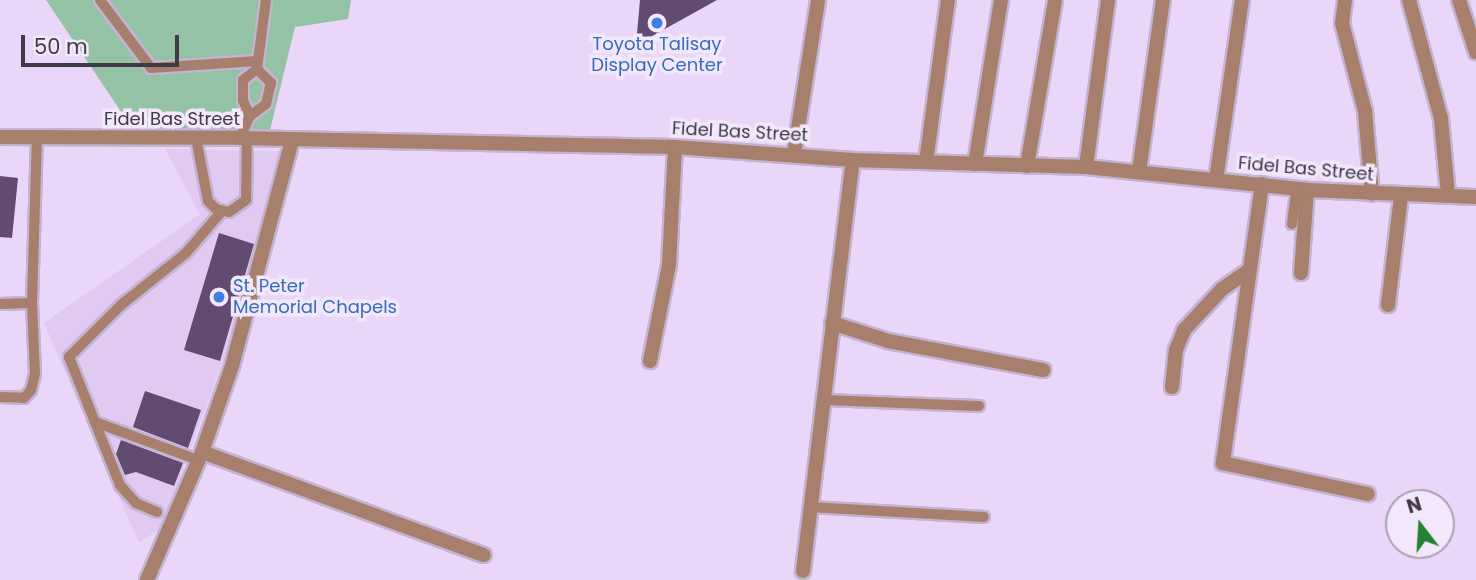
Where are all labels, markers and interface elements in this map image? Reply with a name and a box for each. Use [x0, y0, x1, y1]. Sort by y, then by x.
marker: Toyota Talisay Display Center [649, 15, 665, 31]
scale bar [24, 21, 182, 65]
text: 50 m [34, 32, 88, 61]
place label: Toyota Talisay Display Center [591, 34, 723, 76]
street label: Fidel Bas Street [104, 108, 240, 130]
street label: Fidel Bas Street [671, 118, 809, 146]
street label: Fidel Bas Street [1237, 152, 1375, 186]
place label: St. Peter Memorial Chapels [233, 276, 397, 318]
marker: St. Peter Memorial Chapels [211, 289, 227, 305]
north arrow [1385, 489, 1455, 559]
text: N [1404, 490, 1425, 520]

